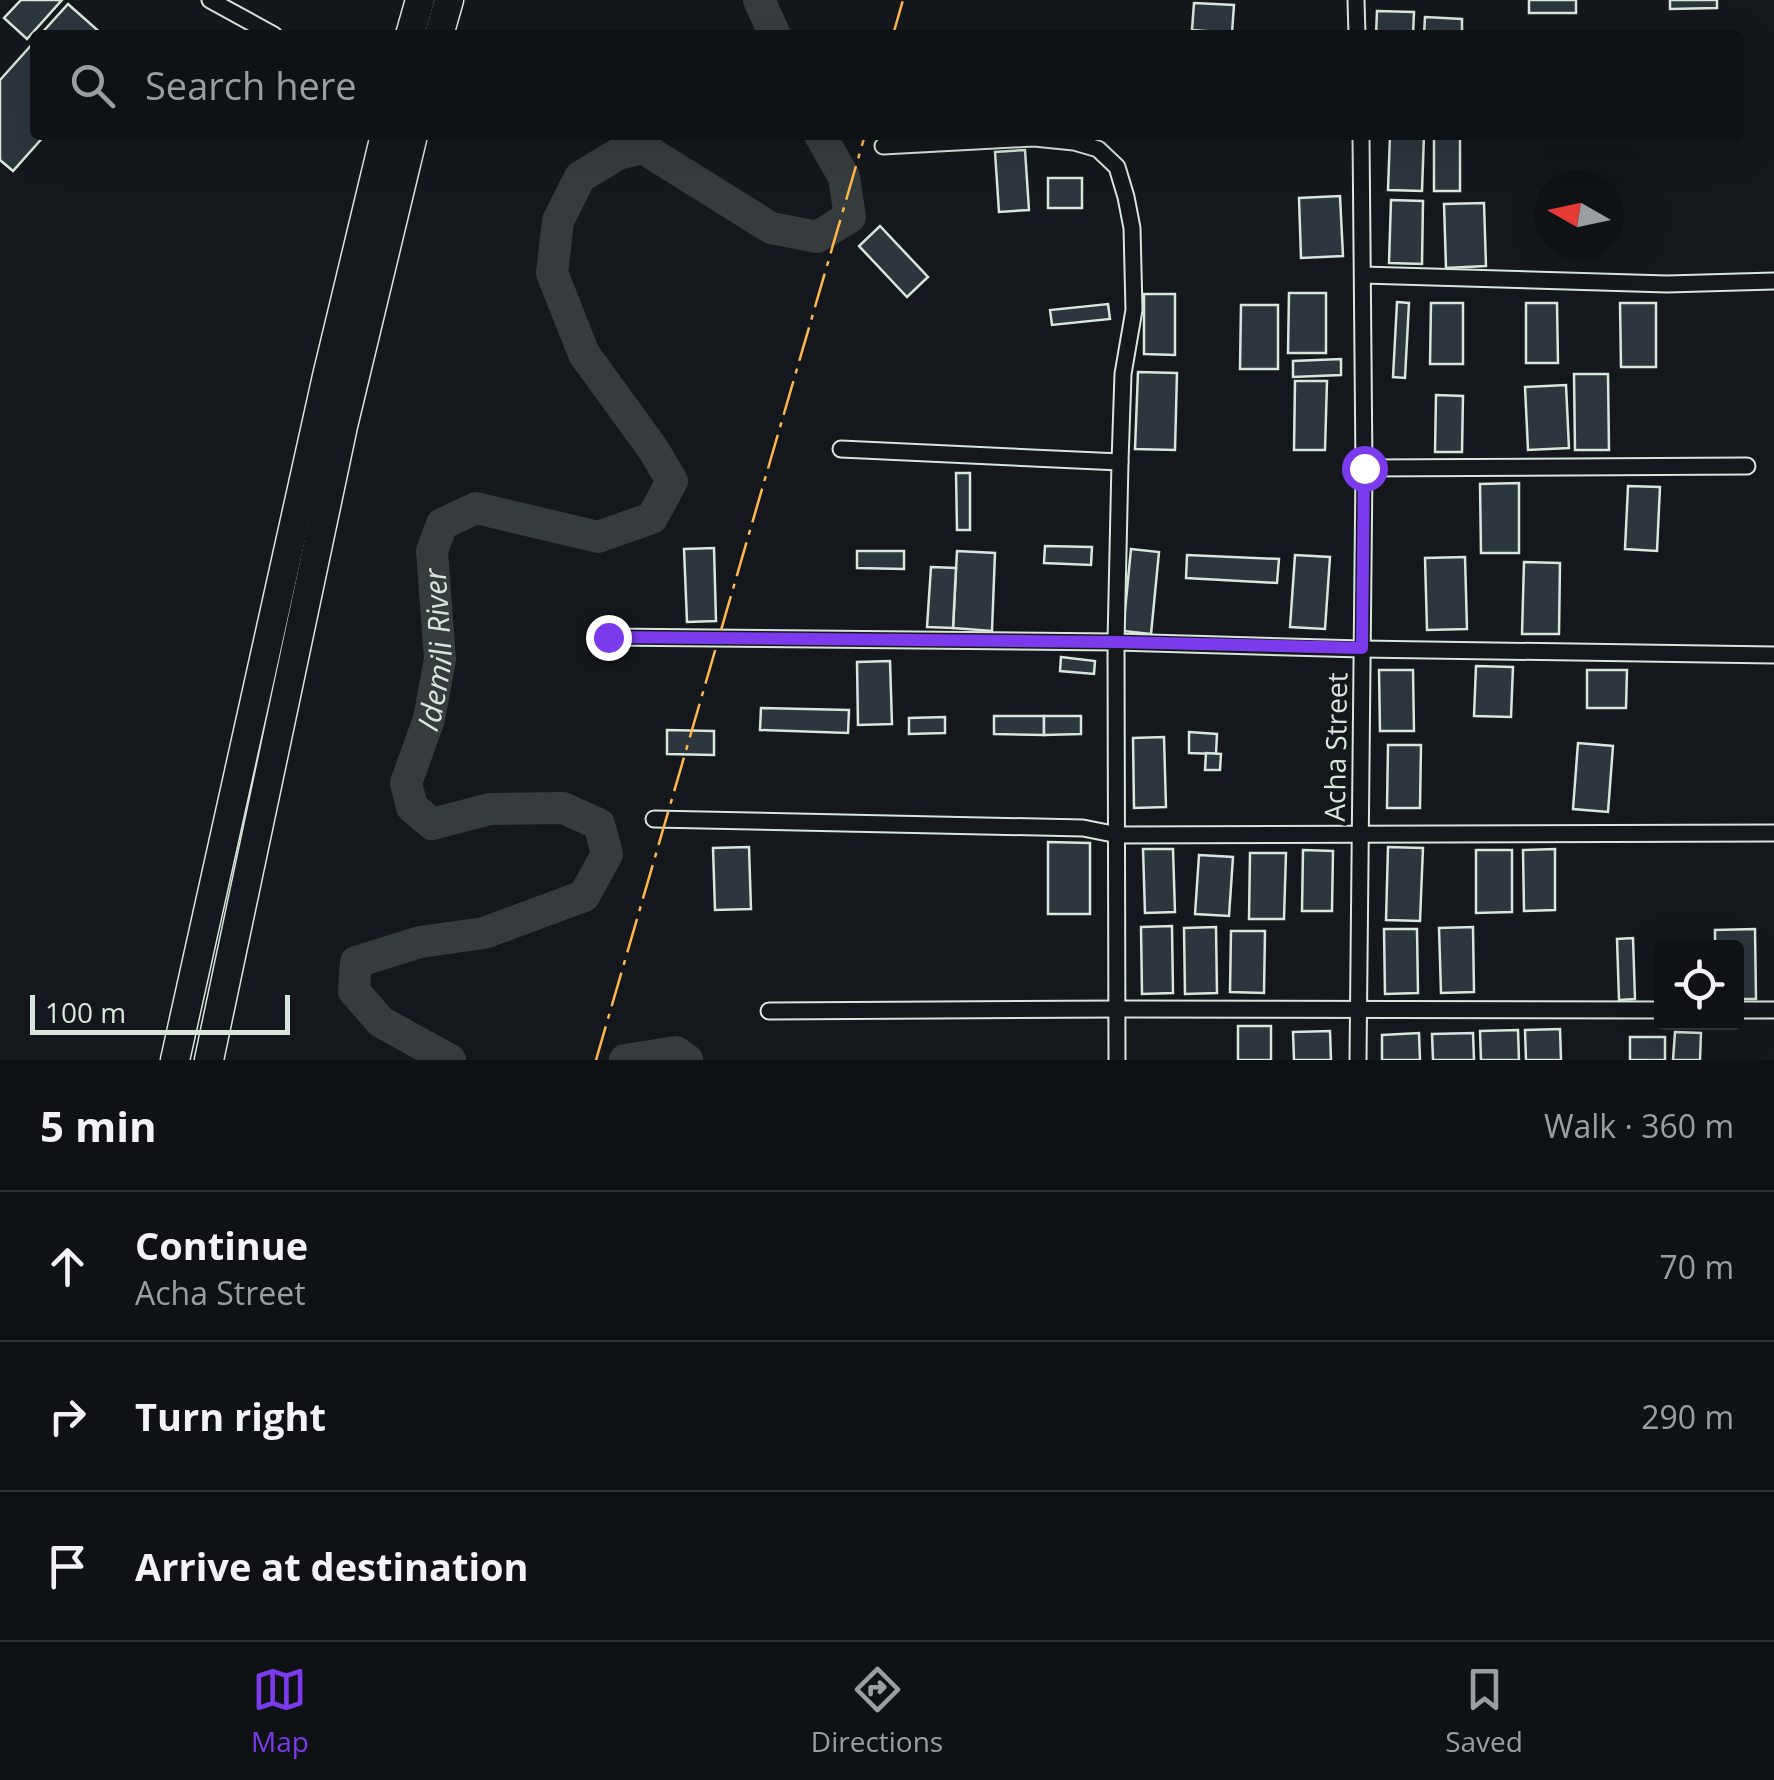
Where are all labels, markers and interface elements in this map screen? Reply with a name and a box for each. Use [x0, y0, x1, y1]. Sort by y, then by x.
search box [30, 30, 1744, 140]
icon: search [65, 58, 120, 113]
text: Search here [145, 59, 357, 111]
north arrow [1534, 170, 1624, 260]
route start [1342, 446, 1388, 492]
water label: Idemili River [406, 566, 461, 736]
route end [586, 615, 632, 661]
street label: Acha Street [1315, 672, 1355, 822]
map controls [1654, 940, 1744, 1030]
button: locate [1654, 940, 1744, 1030]
scale bar [30, 990, 290, 1034]
text: 100 m [45, 993, 126, 1031]
text: 5 min [40, 1097, 157, 1154]
text: Walk · 360 m [1544, 1104, 1734, 1147]
text: Continue [135, 1219, 308, 1271]
icon: ahead [40, 1239, 95, 1294]
text: 70 m [1659, 1245, 1734, 1288]
text: Acha Street [135, 1271, 306, 1314]
icon: right [40, 1389, 95, 1444]
text: Turn right [135, 1390, 326, 1442]
text: 290 m [1641, 1395, 1734, 1438]
icon: arrive [40, 1539, 95, 1594]
text: Arrive at destination [135, 1540, 529, 1592]
tab: Map [251, 1662, 309, 1760]
tab: Directions [811, 1662, 943, 1760]
tab: Saved [1445, 1662, 1523, 1760]

